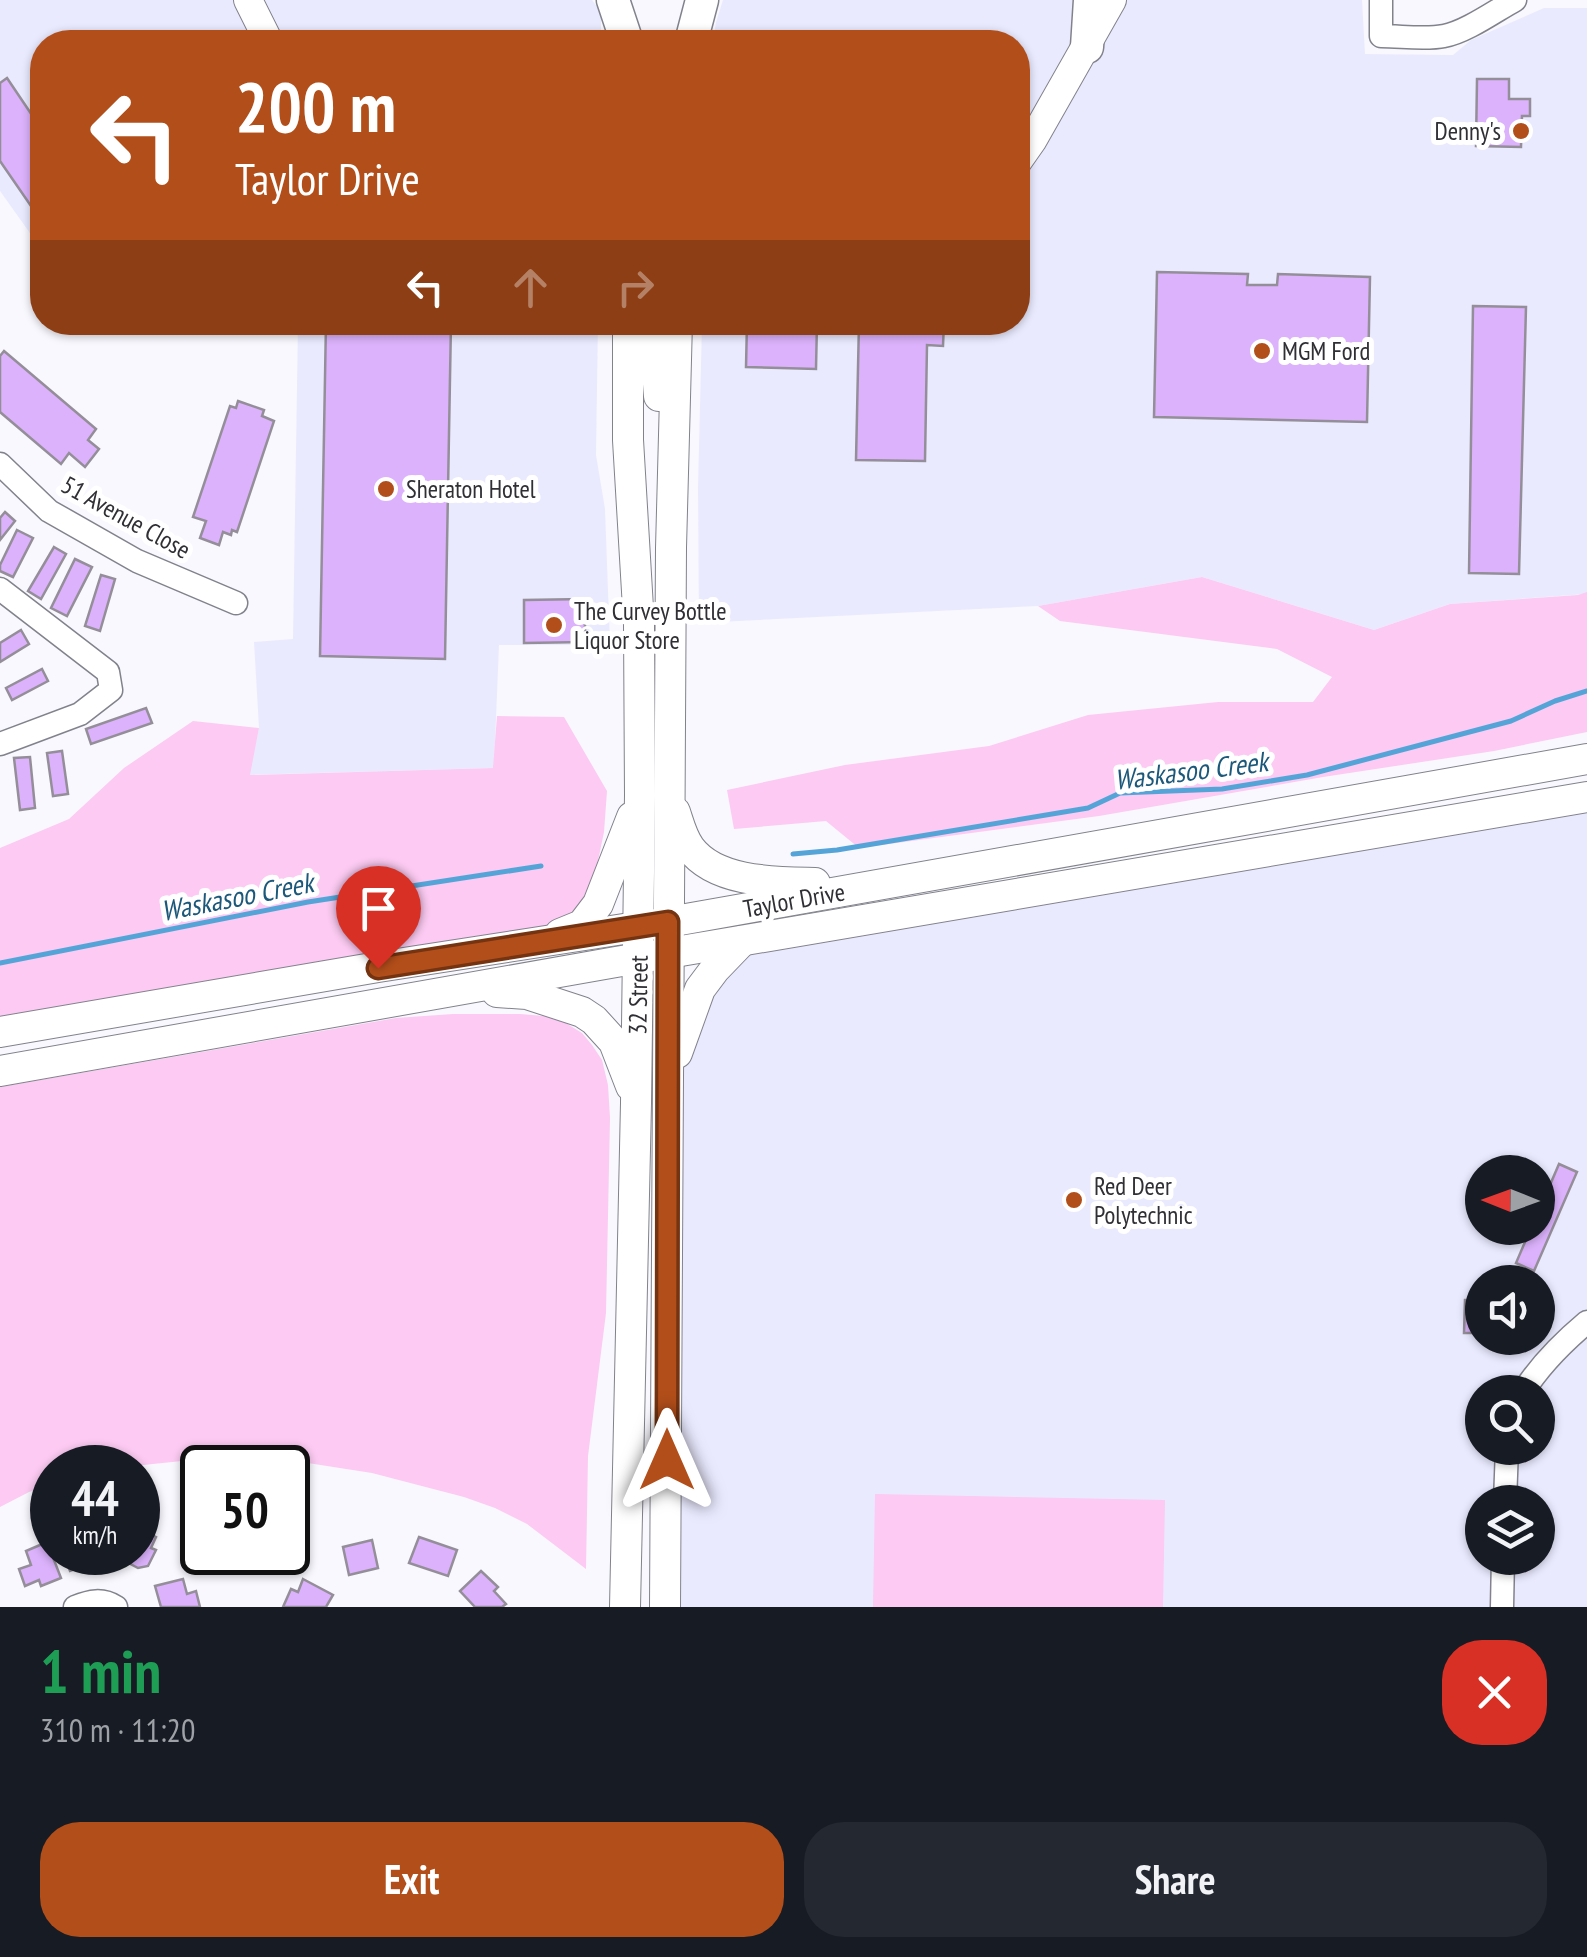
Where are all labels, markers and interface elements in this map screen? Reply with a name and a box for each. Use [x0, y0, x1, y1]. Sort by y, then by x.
text: 200 m [235, 61, 396, 151]
icon: left [70, 70, 200, 200]
place label: Denny's [1435, 115, 1501, 147]
marker: Denny's [1510, 120, 1532, 142]
text: Taylor Drive [235, 149, 420, 207]
icon: left [398, 260, 453, 315]
icon: ahead [503, 260, 558, 315]
icon: right [608, 260, 663, 315]
place label: MGM Ford [1282, 335, 1370, 367]
marker: MGM Ford [1251, 340, 1273, 362]
street label: 51 Avenue Close [56, 468, 196, 566]
place label: Sheraton Hotel [406, 473, 536, 505]
marker: Sheraton Hotel [375, 478, 397, 500]
place label: The Curvey Bottle Liquor Store [574, 595, 727, 656]
marker: The Curvey Bottle Liquor Store [543, 614, 565, 636]
water label: Waskasoo Creek [1112, 742, 1273, 798]
water label: Waskasoo Creek [158, 863, 319, 929]
pin [336, 866, 421, 969]
street label: Taylor Drive [741, 875, 847, 925]
icon: arrive [351, 881, 406, 936]
street label: 32 Street [621, 955, 655, 1035]
north arrow [1465, 1155, 1555, 1245]
map controls [1465, 1155, 1555, 1575]
place label: Red Deer Polytechnic [1094, 1170, 1193, 1231]
marker: Red Deer Polytechnic [1063, 1189, 1085, 1211]
button: sound [1465, 1265, 1555, 1355]
button: search [1465, 1375, 1555, 1465]
position arrow [615, 1408, 719, 1512]
speed limit sign: 50 [180, 1445, 310, 1575]
text: 44 [71, 1465, 119, 1530]
button: layers [1465, 1485, 1555, 1575]
text: km/h [73, 1519, 117, 1551]
text: 1 min [40, 1632, 161, 1710]
button: close [1442, 1640, 1547, 1745]
text: 310 m · 11:20 [40, 1709, 195, 1751]
button: Exit [40, 1822, 784, 1937]
button: Share [804, 1822, 1547, 1937]

